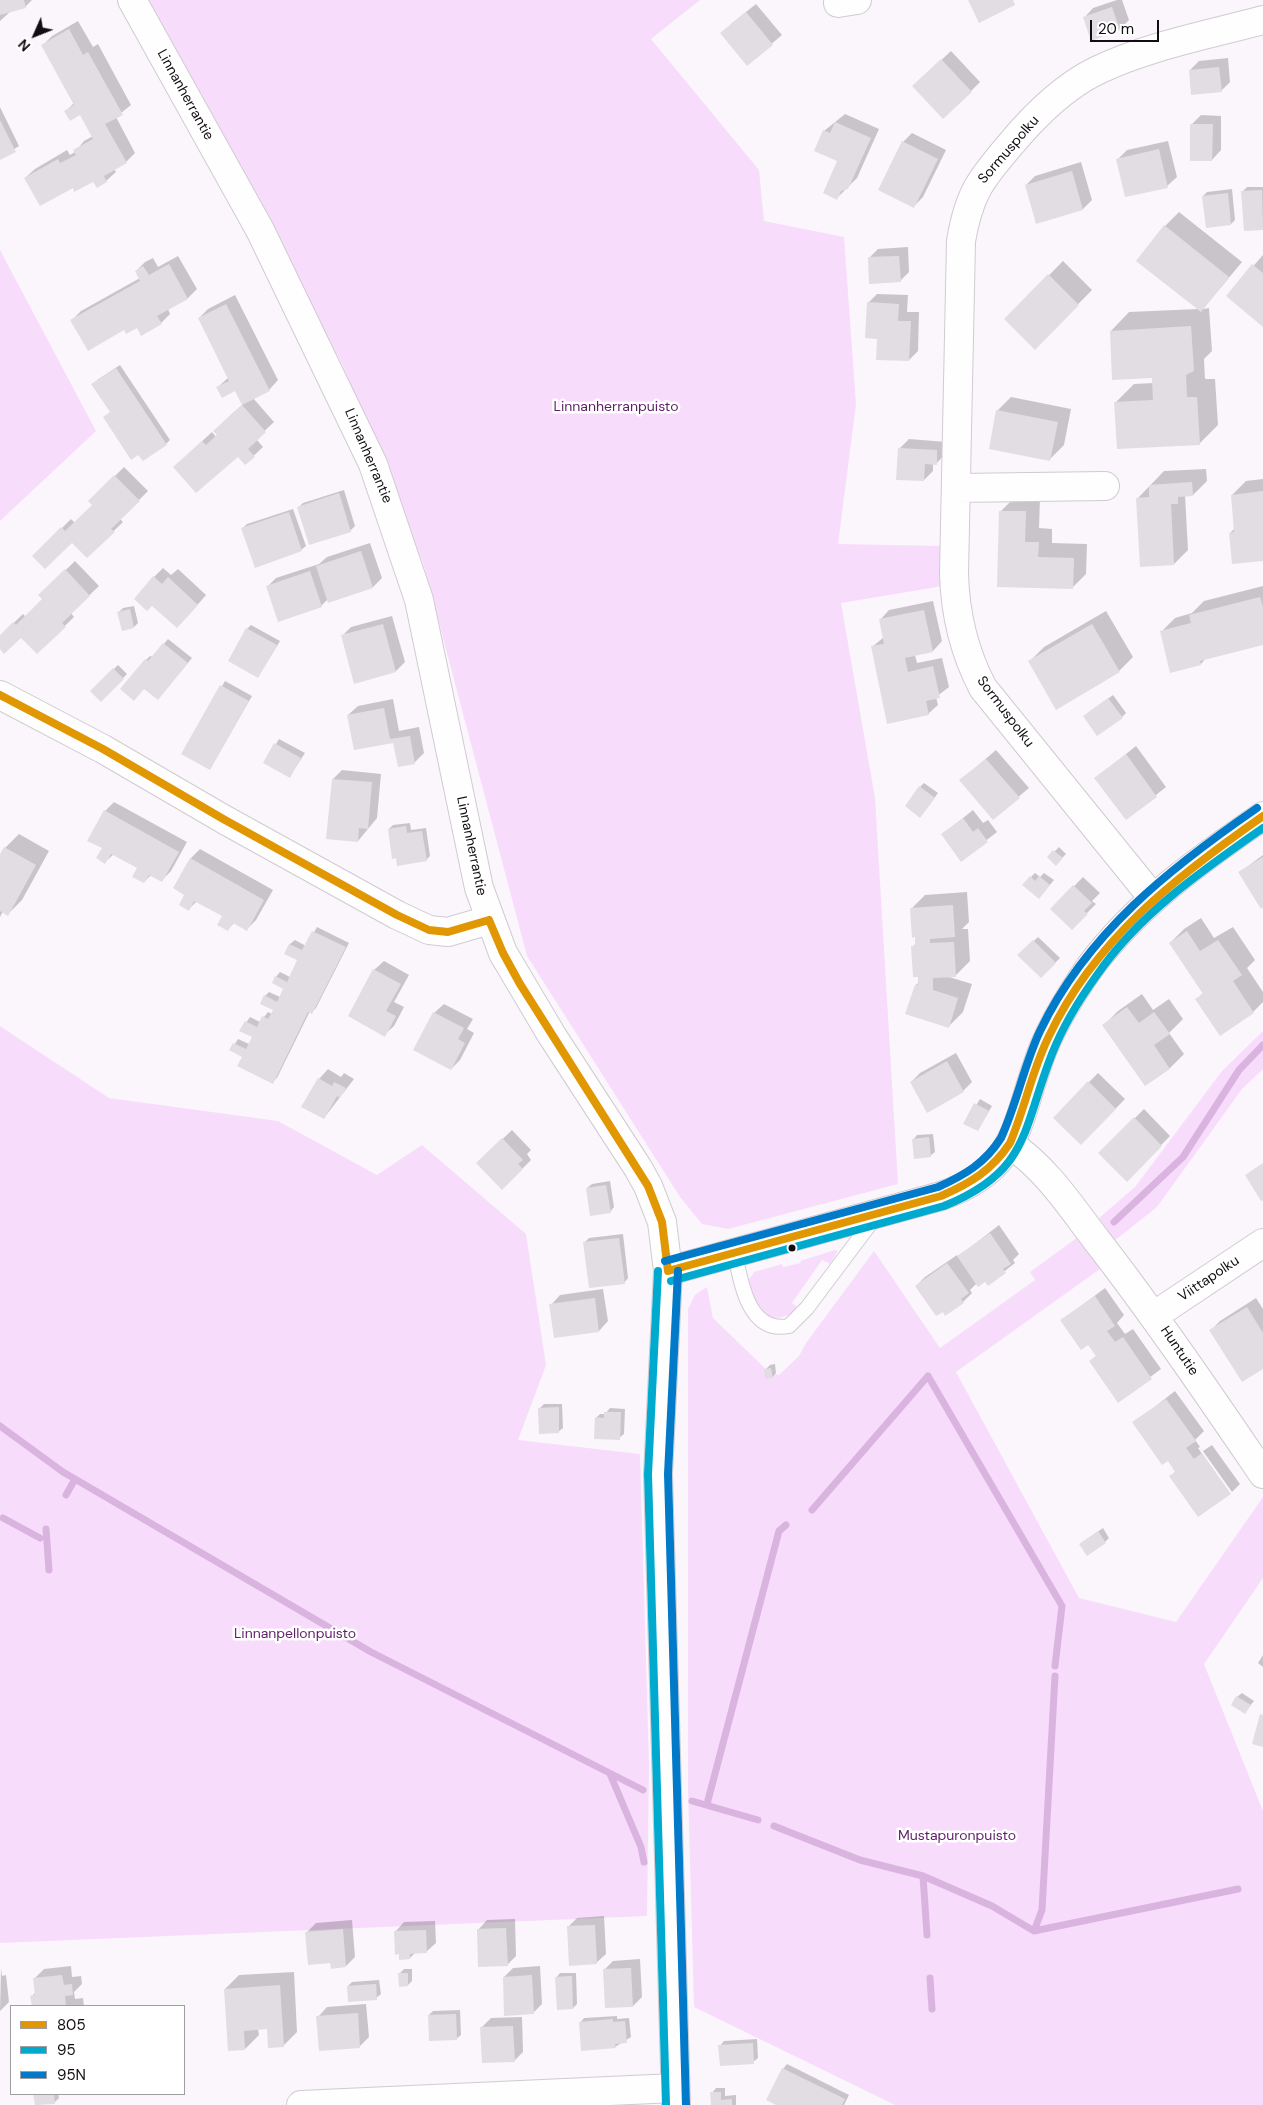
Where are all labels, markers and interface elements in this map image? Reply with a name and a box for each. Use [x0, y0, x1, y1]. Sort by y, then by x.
north arrow [10, 10, 60, 60]
scale bar [1093, 10, 1162, 42]
text: 20 m [1098, 19, 1134, 39]
text: N [14, 35, 34, 55]
street label: Linnanherrantie [153, 47, 217, 143]
street label: Sormuspolku [975, 113, 1043, 187]
park label: Linnanherranpuisto [554, 399, 678, 415]
street label: Linnanherrantie [340, 406, 396, 506]
street label: Sormuspolku [973, 673, 1037, 751]
street label: Linnanherrantie [452, 795, 490, 897]
unlabelled marker [787, 1243, 797, 1253]
street label: Viittapolku [1175, 1252, 1243, 1306]
street label: Huntutie [1156, 1323, 1202, 1379]
park label: Linnanpellonpuisto [234, 1626, 356, 1642]
park label: Mustapuronpuisto [898, 1828, 1016, 1844]
legend [10, 2005, 185, 2095]
text: 805 [57, 2015, 86, 2035]
text: 95 [57, 2040, 76, 2060]
text: 95N [57, 2065, 86, 2085]

